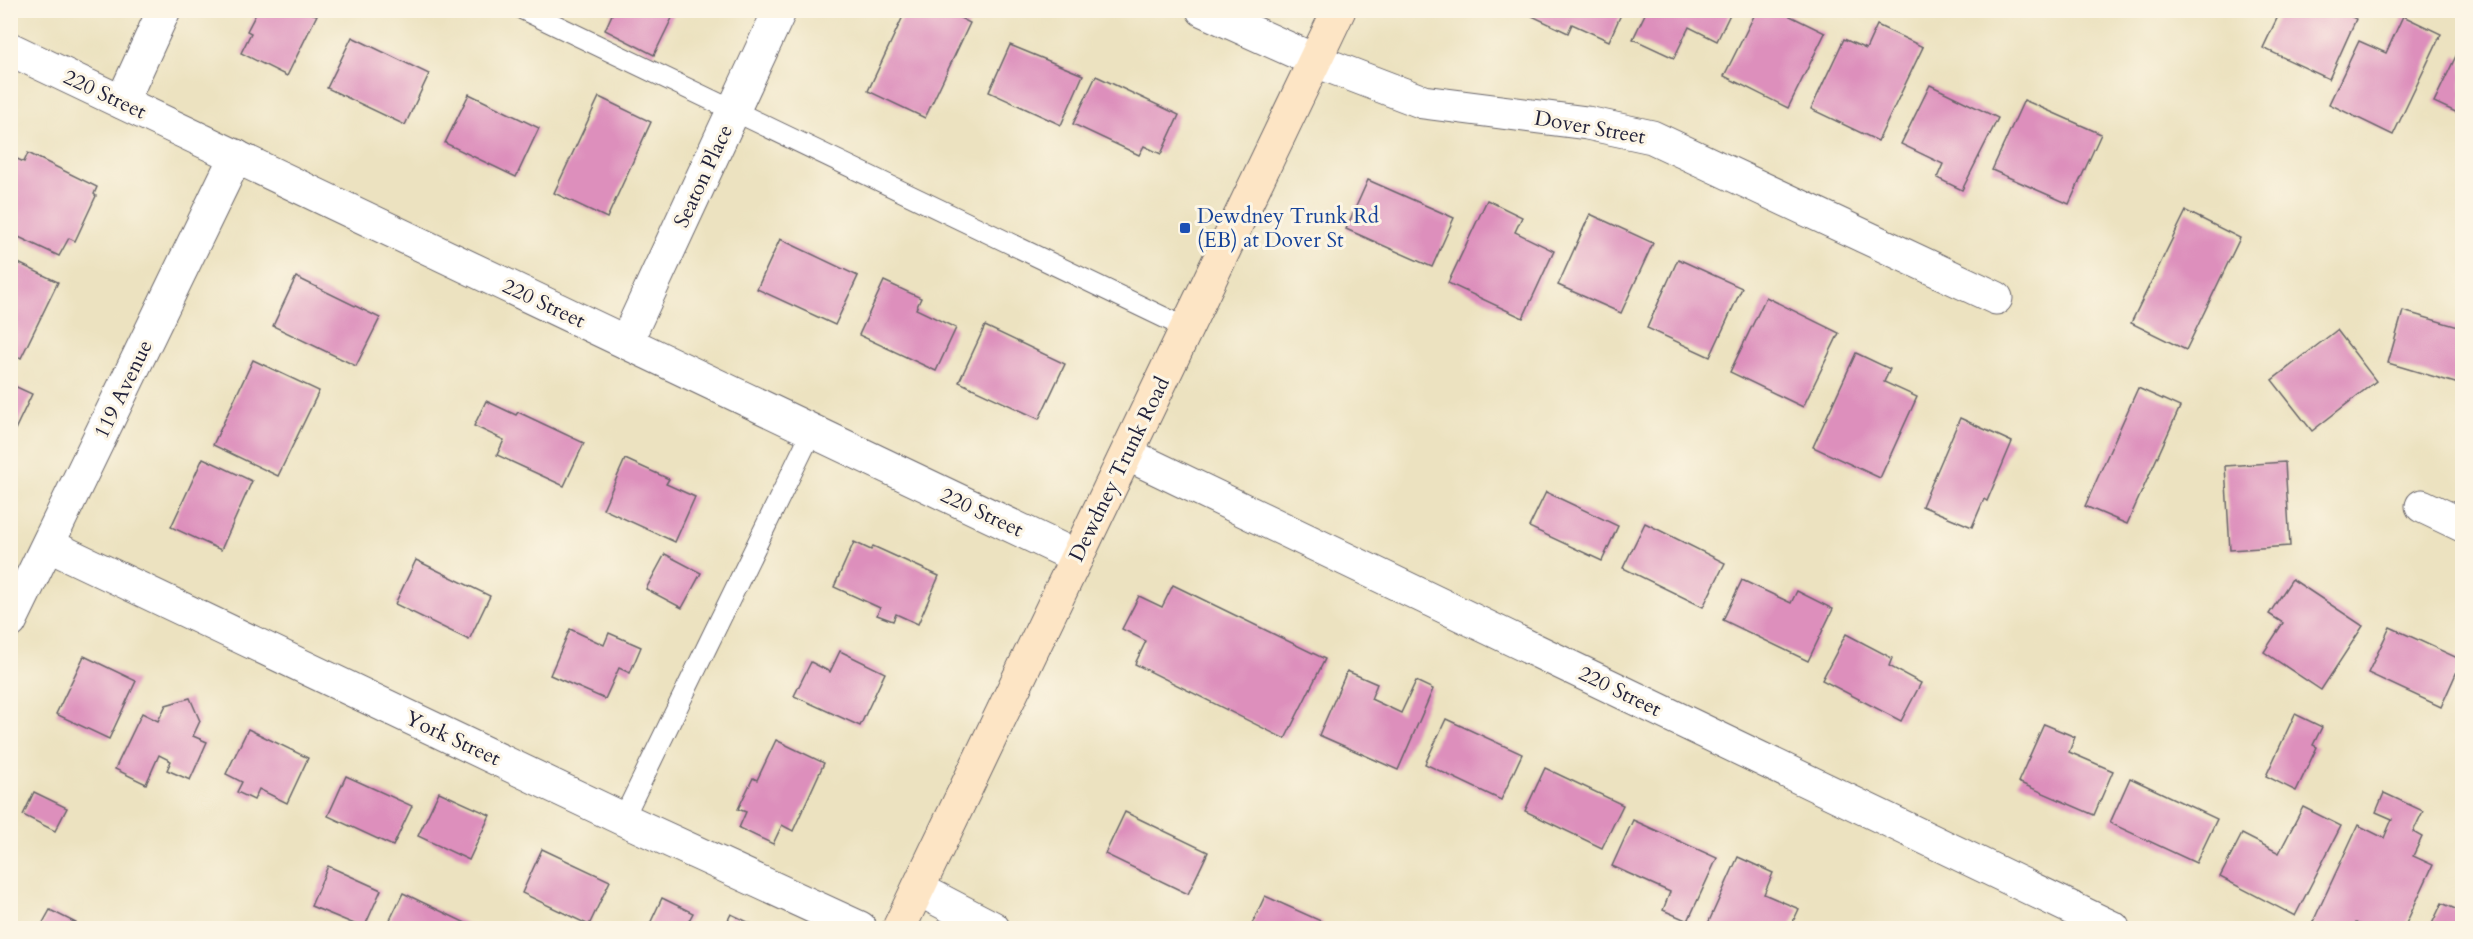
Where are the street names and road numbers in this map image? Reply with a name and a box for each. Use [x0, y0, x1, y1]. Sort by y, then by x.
street label: 220 Street [59, 63, 151, 126]
street label: Dover Street [1532, 103, 1648, 152]
street label: Seaton Place [667, 120, 740, 232]
street label: 220 Street [498, 272, 590, 335]
street label: 119 Avenue [87, 335, 160, 443]
street label: Dewdney Trunk Road [1062, 372, 1177, 567]
street label: 220 Street [936, 481, 1028, 544]
street label: 220 Street [1574, 659, 1666, 724]
street label: York Street [400, 704, 505, 773]

